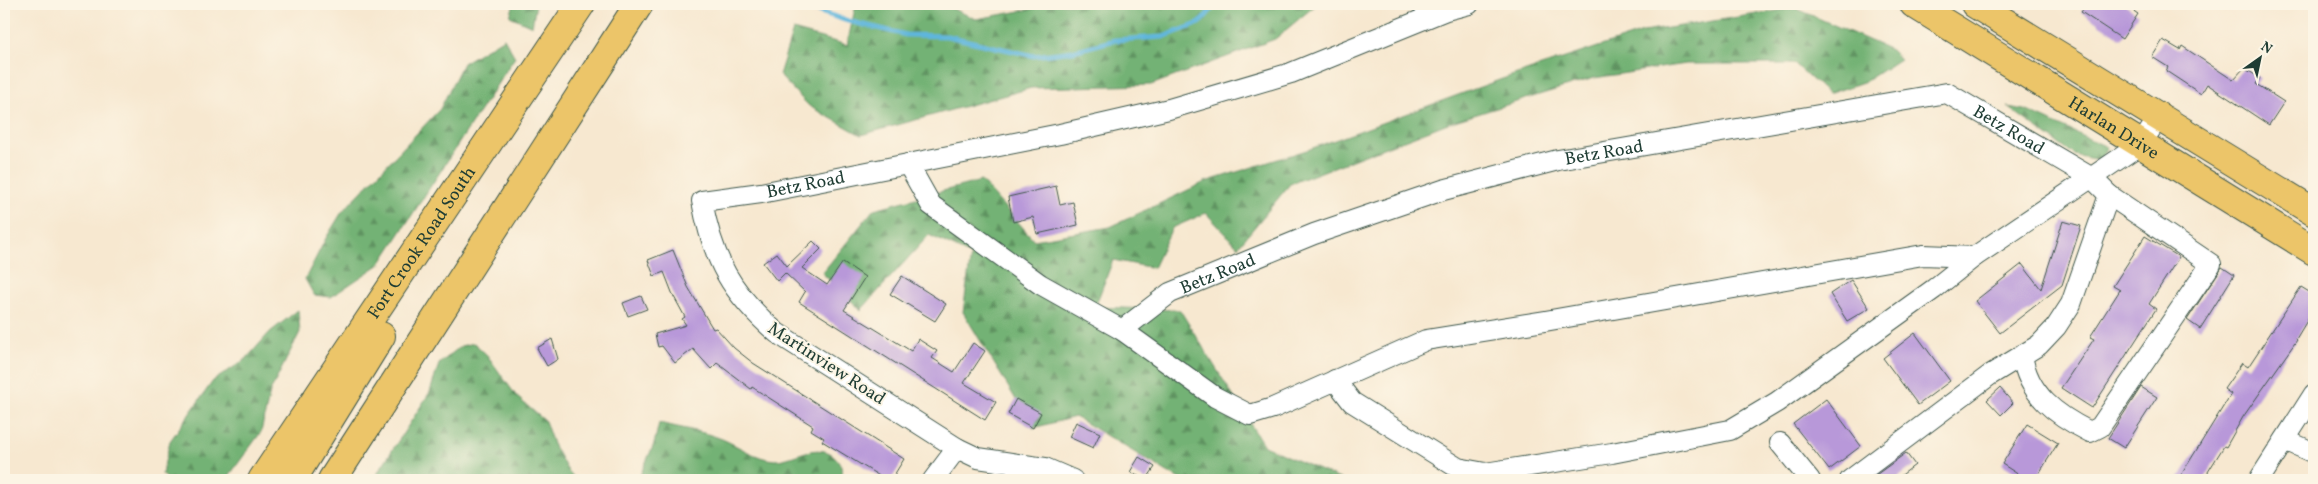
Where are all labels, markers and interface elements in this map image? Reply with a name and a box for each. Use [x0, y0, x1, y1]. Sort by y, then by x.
north arrow [2236, 32, 2286, 82]
text: N [2257, 38, 2276, 59]
street label: Harlan Drive [2063, 91, 2163, 166]
street label: Betz Road [1968, 100, 2049, 162]
street label: Betz Road [1563, 135, 1645, 173]
street label: Fort Crook Road South [362, 162, 483, 325]
street label: Betz Road [764, 166, 847, 206]
street label: Betz Road [1177, 248, 1260, 302]
street label: Martinview Road [762, 317, 890, 412]

